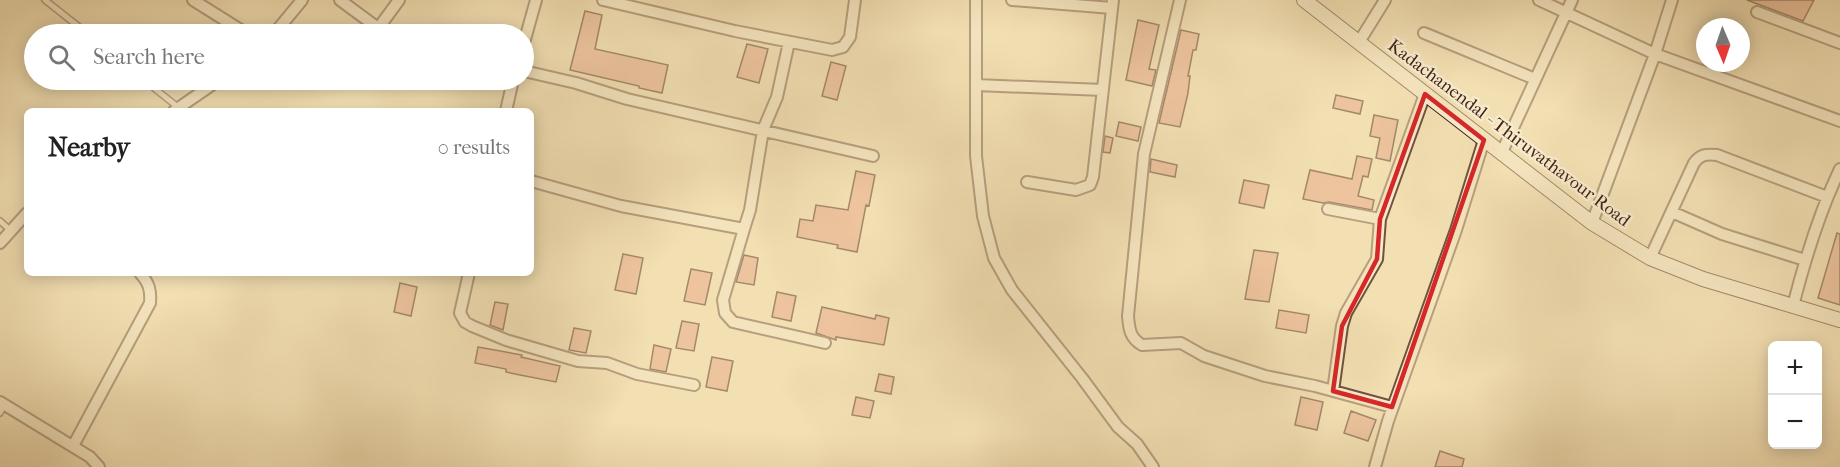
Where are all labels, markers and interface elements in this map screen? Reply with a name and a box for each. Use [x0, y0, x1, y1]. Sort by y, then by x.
north arrow [1696, 18, 1750, 72]
search box [24, 24, 534, 90]
street label: Kadachanendal - Thiruvathavour Road [1384, 35, 1634, 231]
icon: search [45, 41, 78, 74]
text: Search here [93, 44, 205, 70]
text: Nearby [48, 132, 130, 163]
text: 0 results [438, 136, 510, 159]
map controls [1768, 341, 1822, 449]
button: + [1768, 341, 1822, 395]
button: − [1768, 395, 1822, 449]

